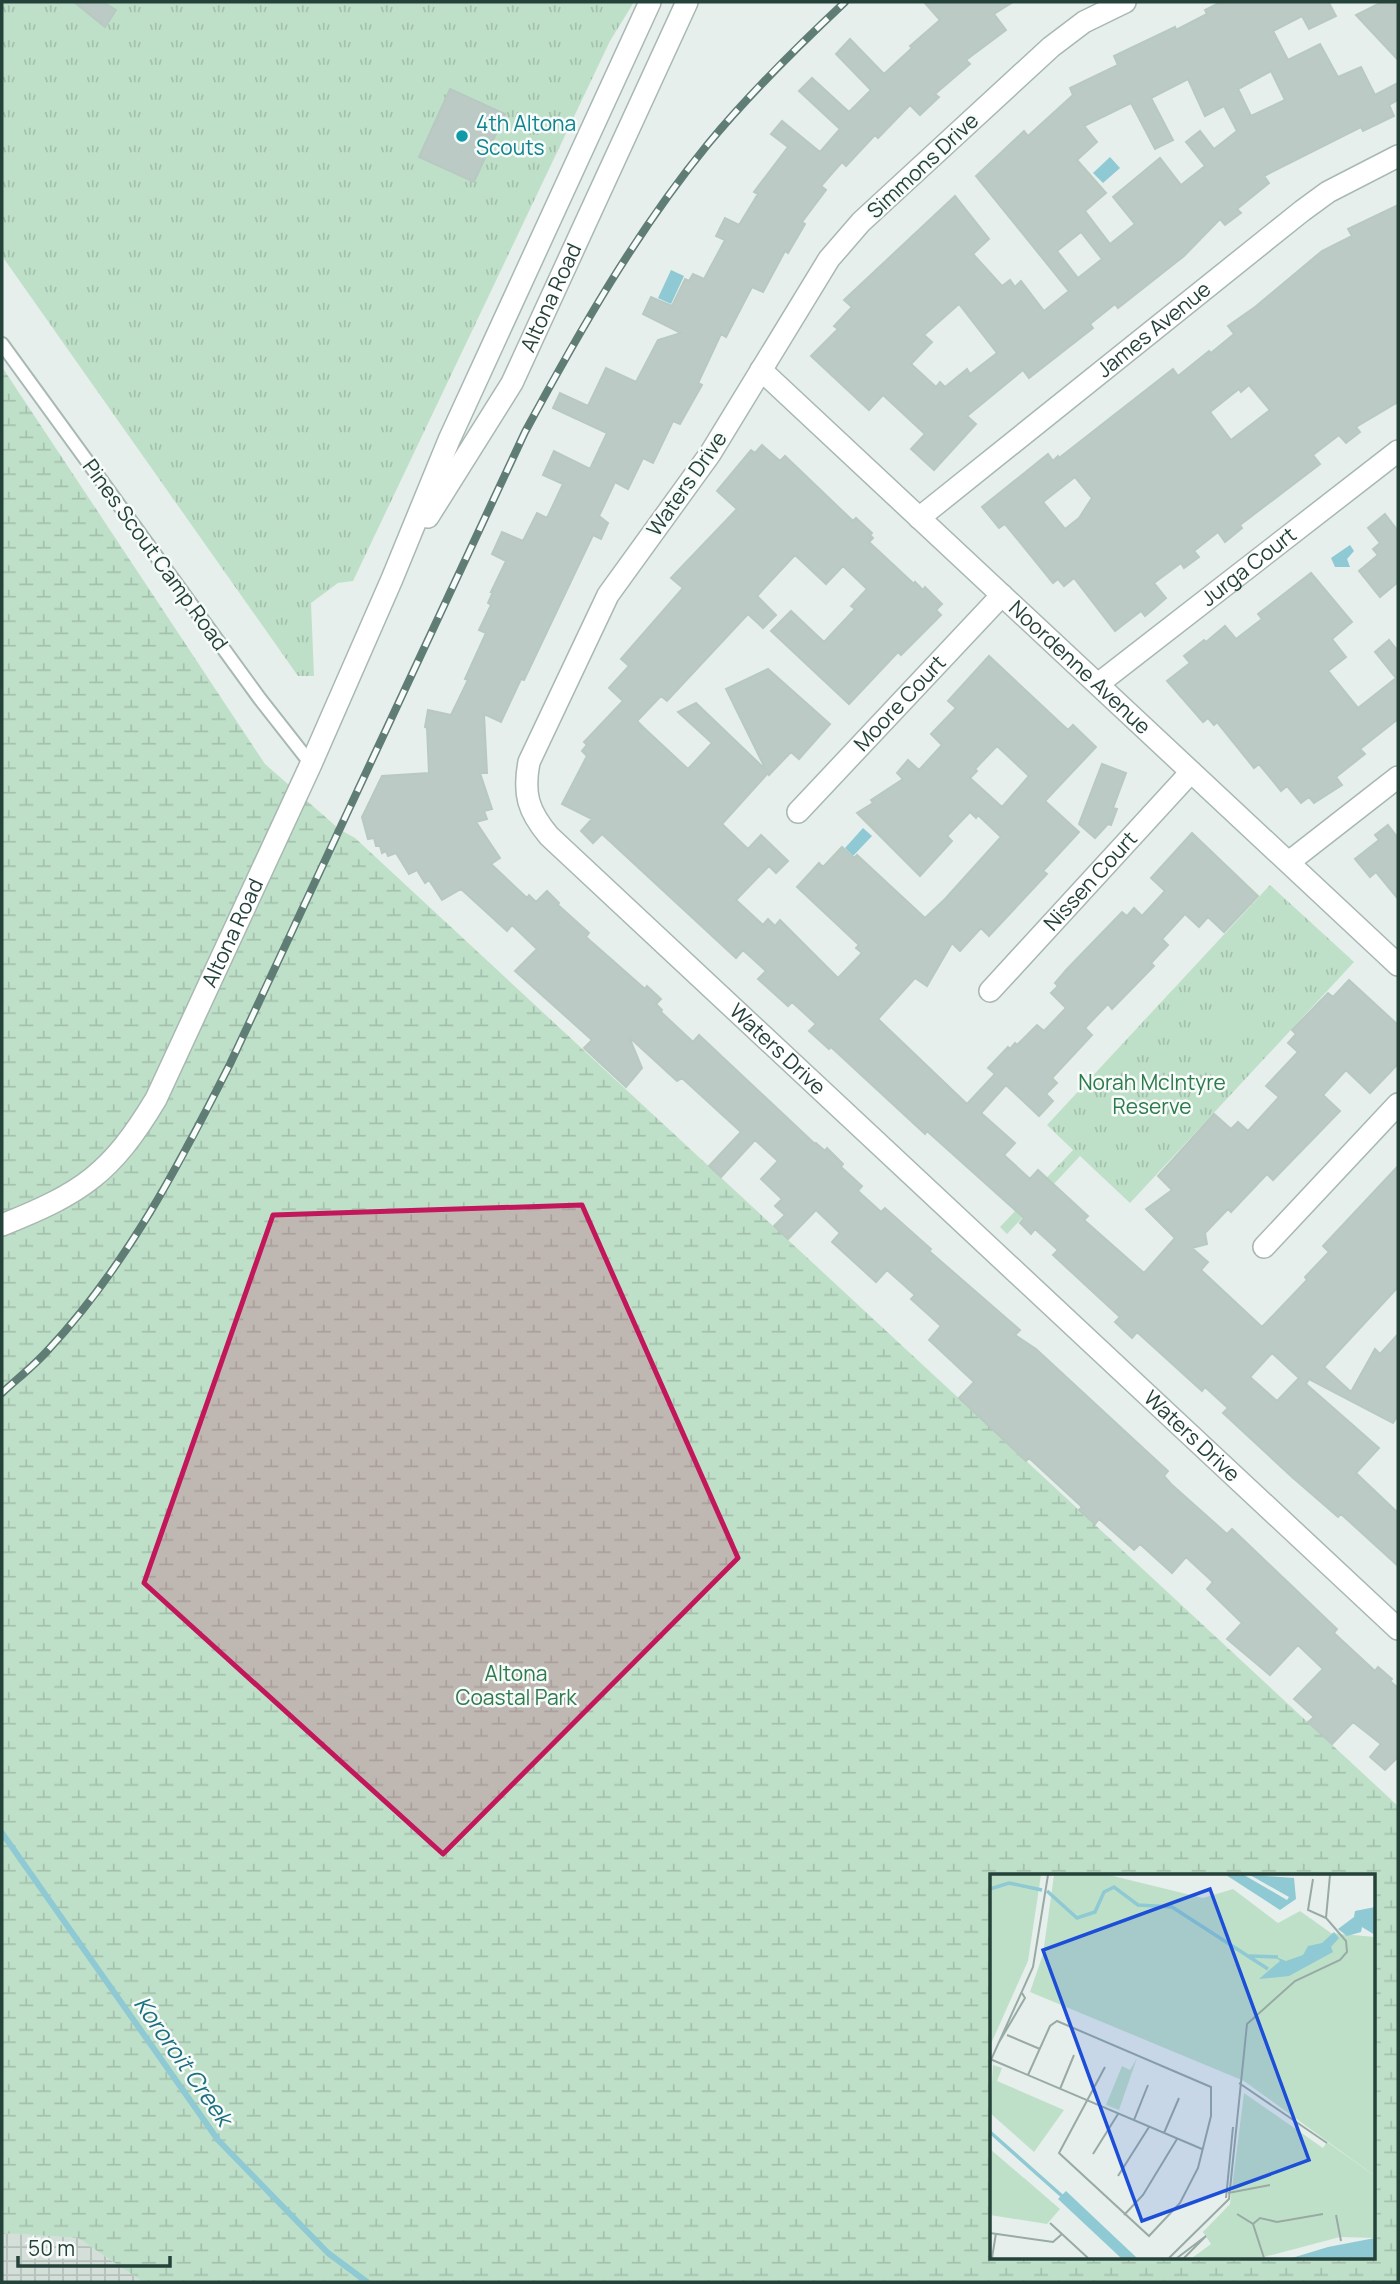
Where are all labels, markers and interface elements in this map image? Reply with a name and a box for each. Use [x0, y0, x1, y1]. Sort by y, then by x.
street label: Simmons Drive [861, 106, 984, 224]
place label: 4th Altona Scouts [476, 109, 576, 161]
marker: 4th Altona Scouts [454, 128, 470, 144]
street label: Altona Road [513, 238, 587, 356]
street label: James Avenue [1090, 275, 1216, 383]
street label: Waters Drive [640, 425, 733, 541]
street label: Pines Scout Camp Road [77, 453, 235, 656]
street label: Jurga Court [1195, 520, 1302, 612]
street label: Noordenne Avenue [1003, 594, 1157, 740]
street label: Moore Court [847, 649, 951, 757]
street label: Nissen Court [1037, 825, 1143, 936]
street label: Altona Road [195, 874, 269, 992]
street label: Waters Drive [724, 997, 832, 1100]
park label: Norah McIntyre Reserve [1078, 1068, 1226, 1120]
street label: Waters Drive [1138, 1384, 1247, 1488]
park label: Altona Coastal Park [455, 1659, 577, 1711]
inset map [990, 1874, 1376, 2260]
water label: Kororoit Creek [127, 1989, 242, 2135]
scale bar [18, 2224, 170, 2268]
text: 50 m [28, 2234, 75, 2262]

